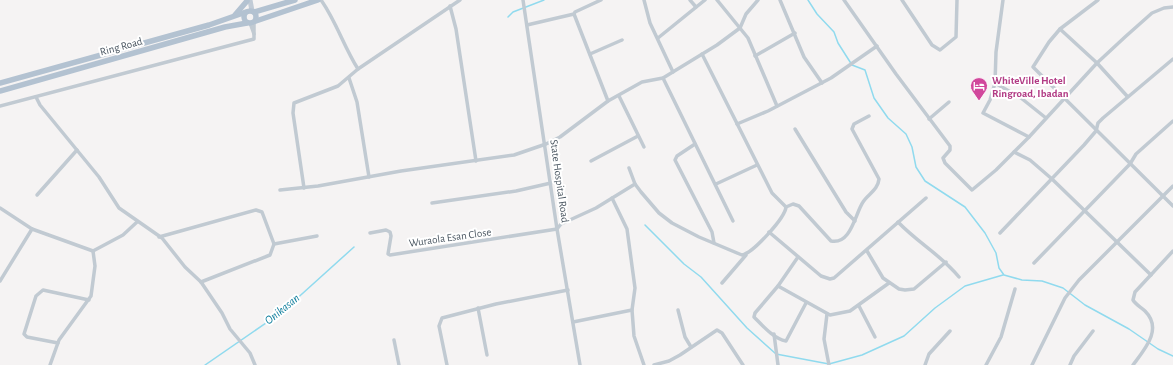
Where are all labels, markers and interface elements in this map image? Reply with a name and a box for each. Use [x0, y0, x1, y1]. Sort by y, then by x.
street label: Ring Road [99, 35, 144, 57]
place label: WhiteVille Hotel Ringroad, Ibadan [992, 75, 1069, 99]
hotel icon: WhiteVille Hotel Ringroad, Ibadan [969, 76, 989, 101]
street label: State Hospital Road [548, 139, 571, 224]
street label: Wuraola Esan Close [408, 226, 492, 249]
water label: Onikasan [262, 291, 302, 327]

